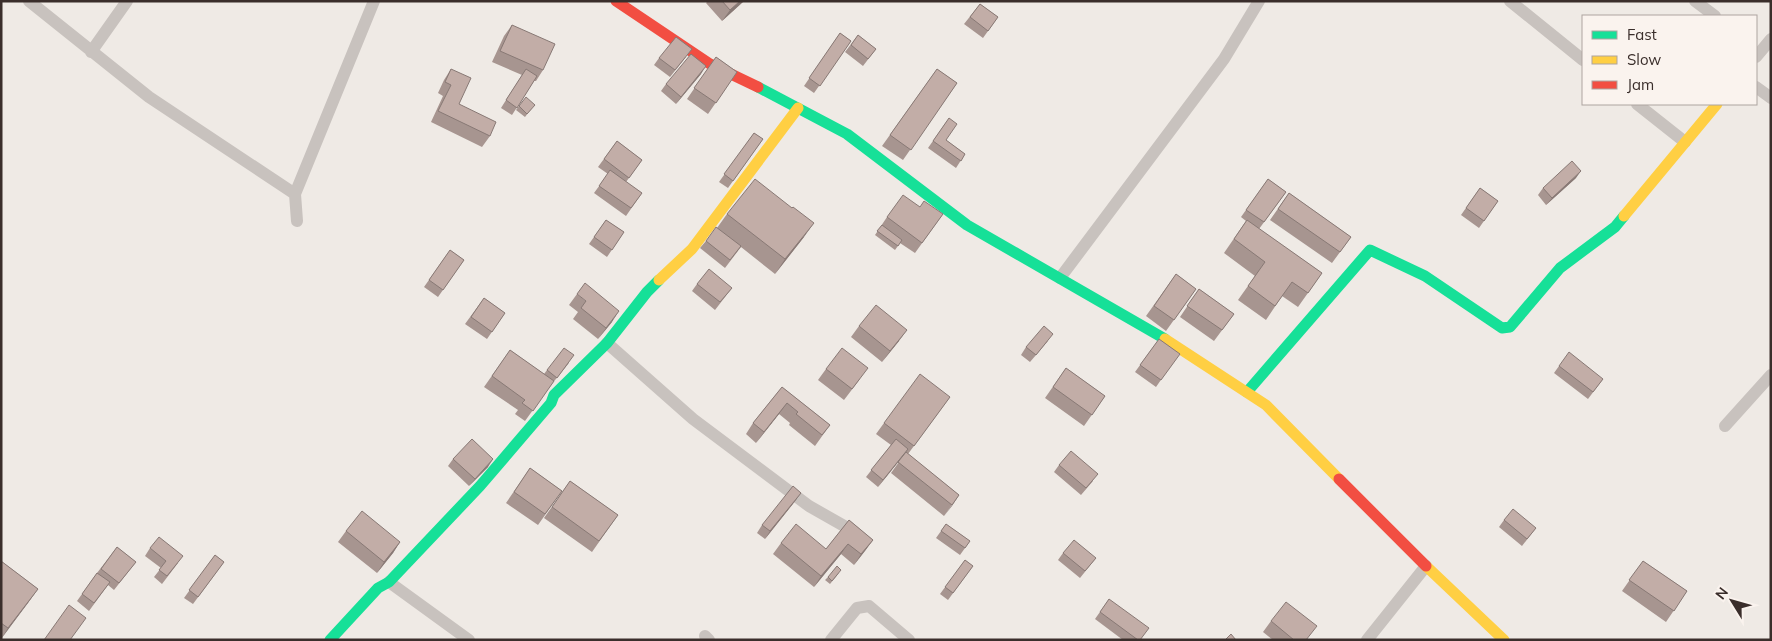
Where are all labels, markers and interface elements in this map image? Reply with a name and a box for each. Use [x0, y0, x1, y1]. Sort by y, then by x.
legend [1582, 15, 1757, 105]
text: Fast [1627, 25, 1657, 44]
text: Slow [1627, 50, 1661, 69]
text: Jam [1627, 75, 1654, 94]
north arrow [1707, 576, 1757, 626]
text: N [1711, 584, 1732, 603]

